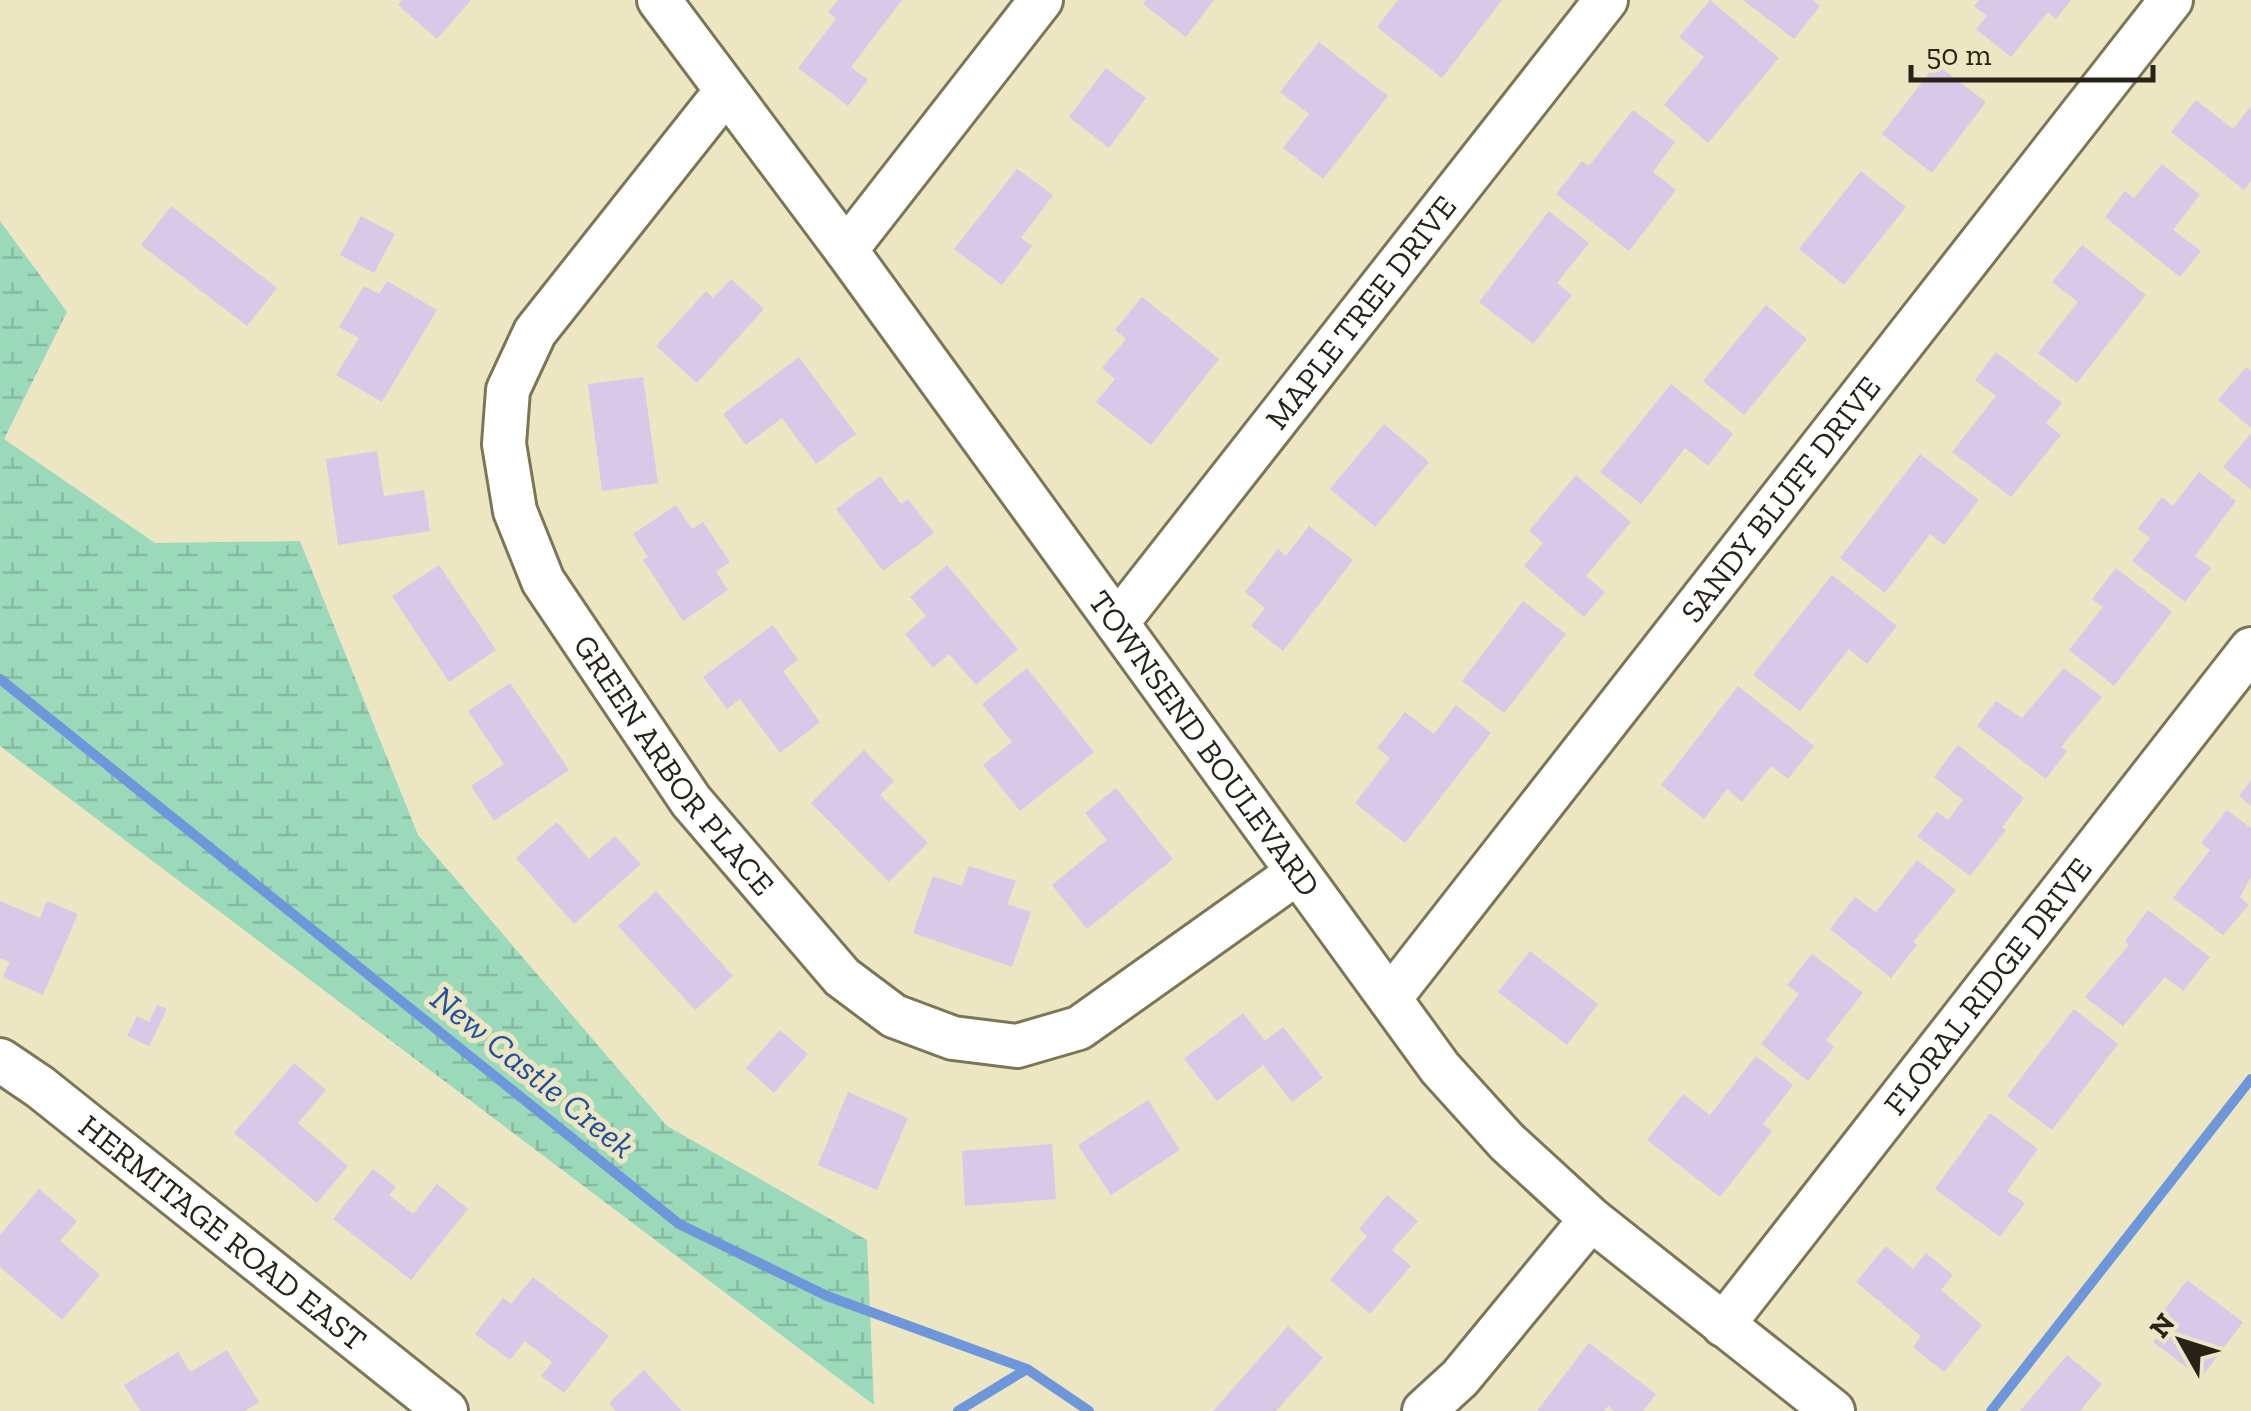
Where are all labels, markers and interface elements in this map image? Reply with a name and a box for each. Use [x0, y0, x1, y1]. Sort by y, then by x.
scale bar [1911, 20, 2154, 82]
text: 50 m [1926, 37, 1991, 73]
street label: MAPLE TREE DRIVE [1258, 188, 1464, 437]
street label: SANDY BLUFF DRIVE [1673, 369, 1888, 630]
street label: TOWNSEND BOULEVARD [1081, 583, 1328, 904]
street label: GREEN ARBOR PLACE [566, 628, 782, 903]
street label: FLORAL RIDGE DRIVE [1876, 850, 2100, 1122]
water label: New Castle Creek [423, 977, 643, 1167]
street label: HERMITAGE ROAD EAST [72, 1107, 374, 1359]
north arrow [2131, 1291, 2231, 1391]
text: N [2142, 1307, 2181, 1344]

